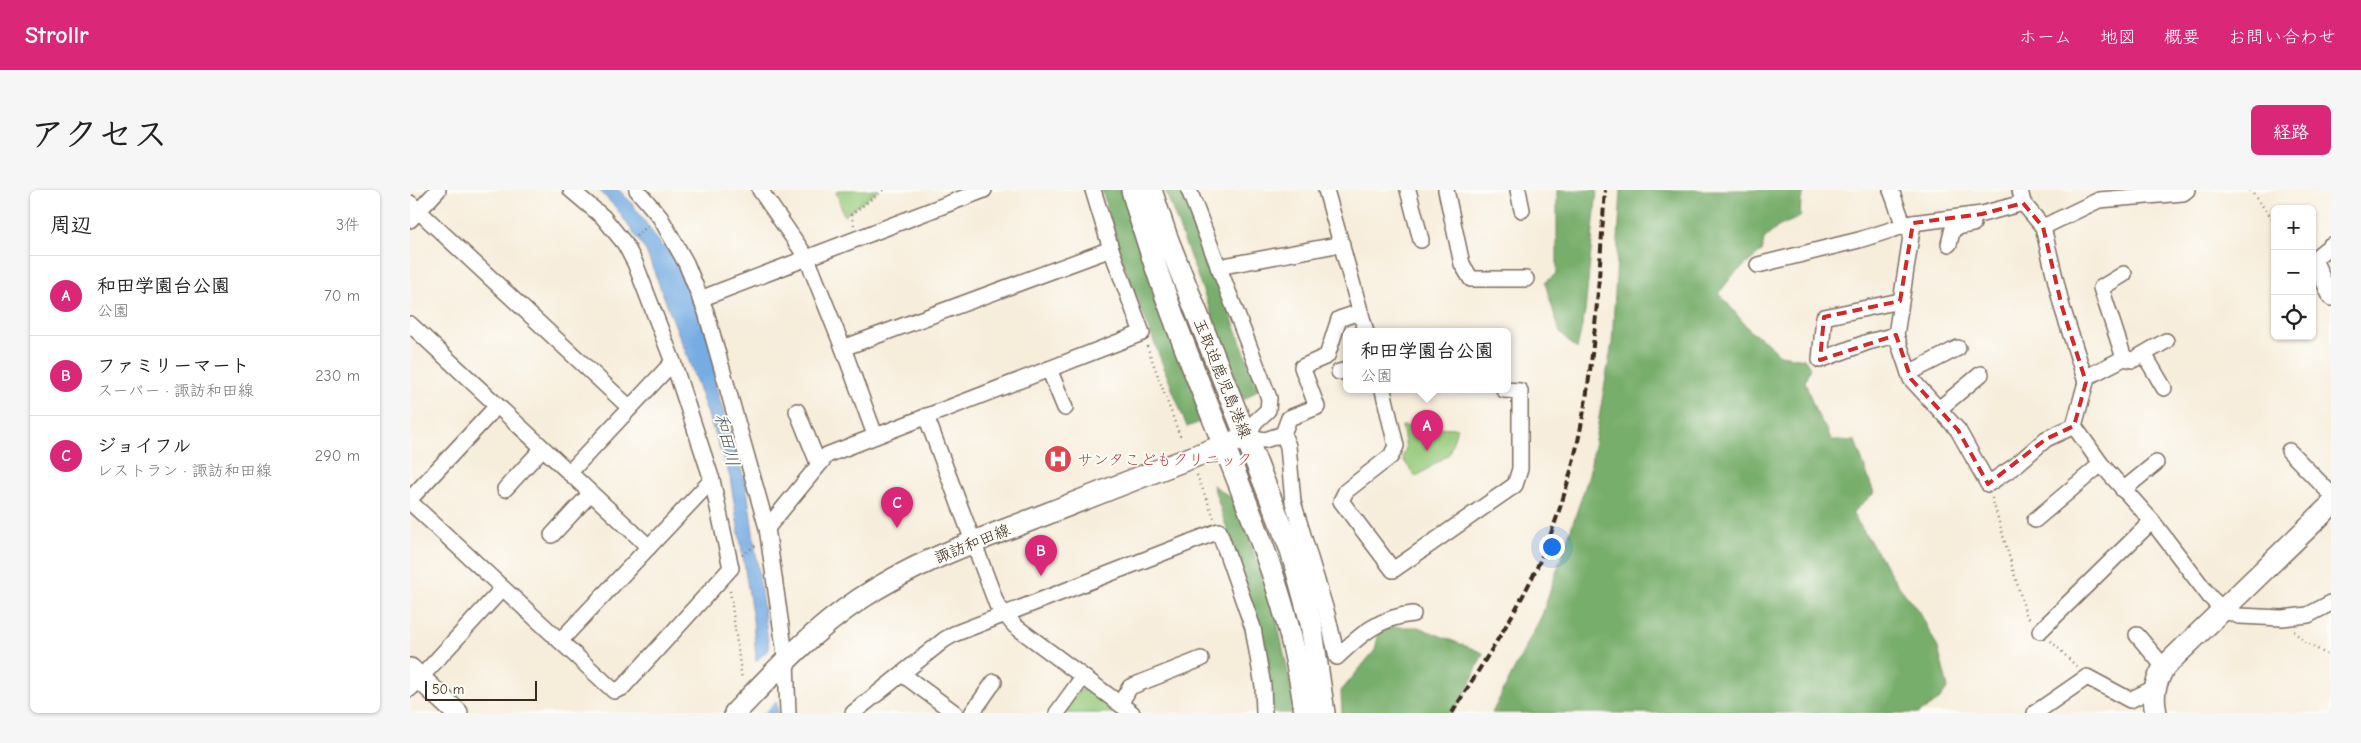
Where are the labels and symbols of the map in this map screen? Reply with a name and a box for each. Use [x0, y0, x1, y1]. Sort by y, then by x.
street label: 玉取迫鹿児島港線 [1190, 316, 1254, 441]
pin: A [1411, 410, 1443, 451]
water label: 和田川 [710, 411, 743, 469]
hospital icon: サンタこどもクリニック [1043, 444, 1073, 474]
place label: サンタこどもクリニック [1077, 451, 1252, 469]
pin: C [881, 487, 913, 528]
street label: 諏訪和田線 [932, 521, 1013, 567]
your location [1539, 534, 1565, 560]
pin: B [1025, 535, 1057, 576]
scale bar [425, 678, 538, 701]

